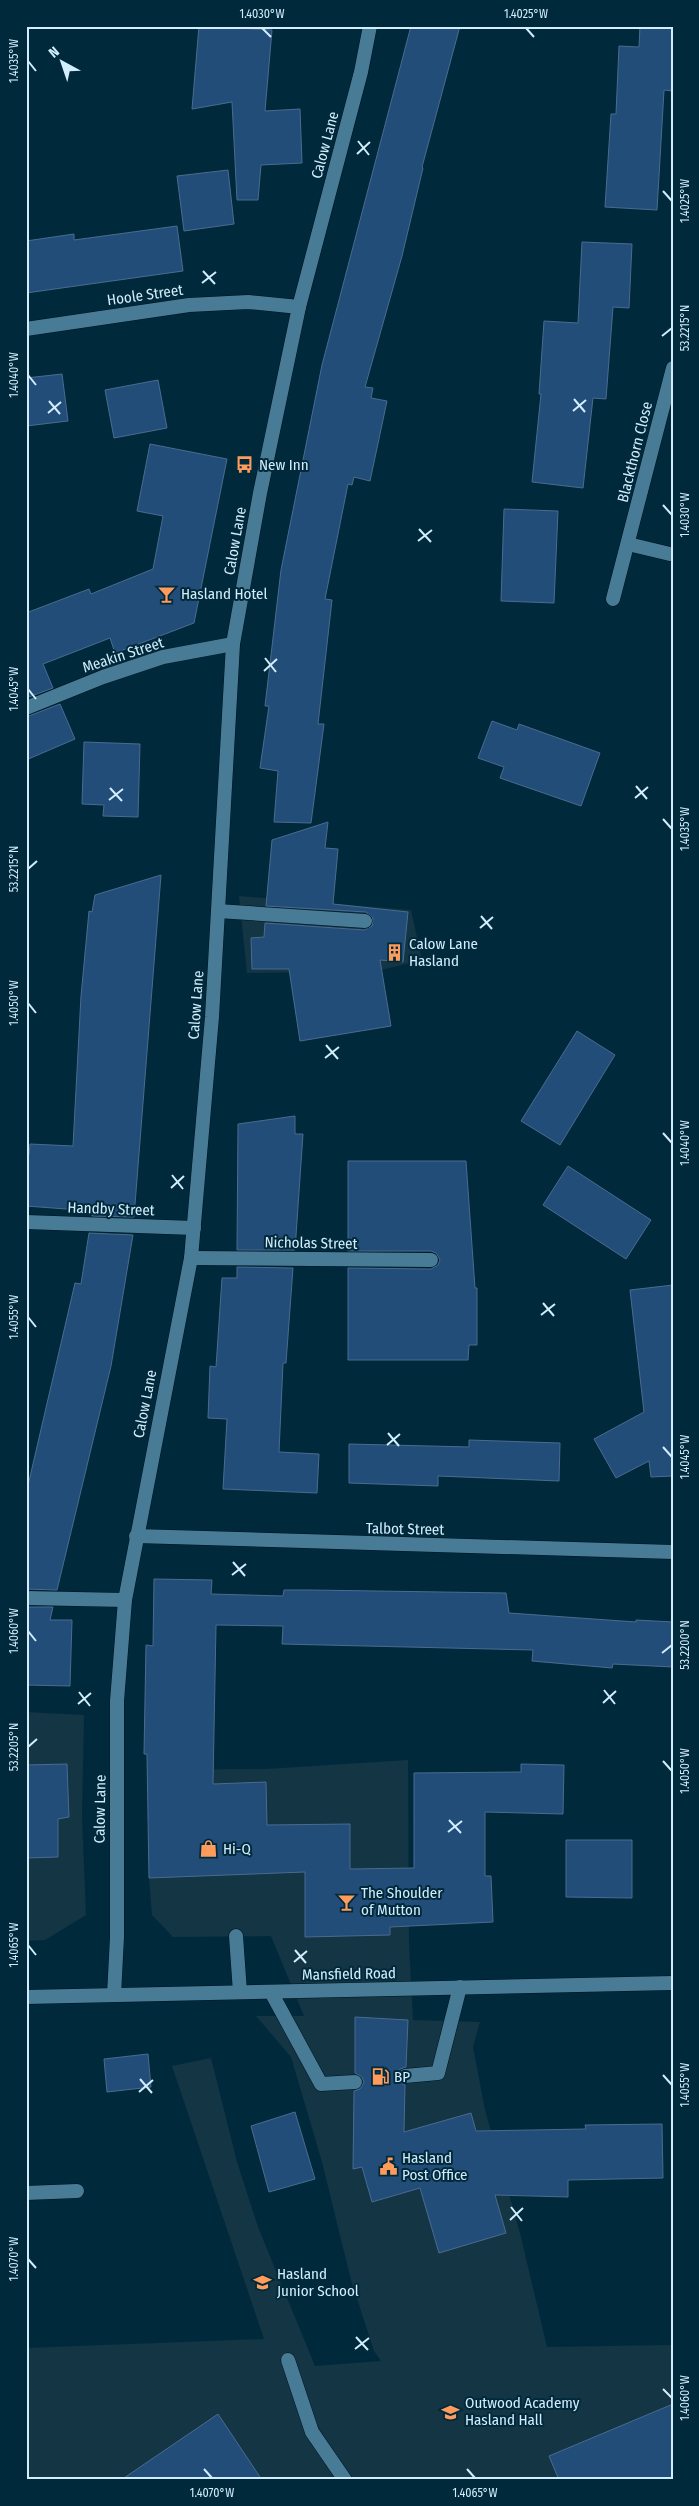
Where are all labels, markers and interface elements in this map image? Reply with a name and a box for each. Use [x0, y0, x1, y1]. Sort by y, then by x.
text: 1.4030°W [239, 7, 285, 21]
text: 1.4025°W [504, 7, 548, 21]
north arrow [38, 38, 88, 88]
text: 1.4035°W [7, 39, 21, 83]
text: N [45, 43, 63, 62]
street label: Calow Lane [307, 109, 343, 181]
text: 1.4025°W [678, 179, 692, 223]
street label: Hoole Street [106, 281, 184, 309]
text: 53.2215°N [678, 305, 692, 351]
text: 1.4040°W [7, 352, 21, 398]
street label: Blackthorn Close [614, 400, 656, 504]
bus stop icon: New Inn [235, 455, 255, 475]
place label: New Inn [259, 456, 309, 474]
text: 1.4030°W [678, 492, 692, 538]
street label: Calow Lane [220, 505, 250, 577]
bar icon: Hasland Hotel [157, 584, 177, 604]
place label: Hasland Hotel [181, 585, 268, 603]
street label: Meakin Street [80, 633, 166, 677]
text: 1.4045°W [7, 667, 21, 711]
text: 1.4035°W [678, 807, 692, 851]
text: 53.2215°N [7, 846, 21, 892]
place label: Calow Lane Hasland [409, 935, 478, 970]
building icon: Calow Lane Hasland [385, 943, 405, 963]
street label: Calow Lane [185, 970, 207, 1040]
text: 1.4050°W [7, 980, 21, 1026]
text: 1.4040°W [678, 1120, 692, 1166]
street label: Handby Street [67, 1198, 155, 1220]
street label: Nicholas Street [264, 1233, 358, 1253]
text: 1.4055°W [7, 1295, 21, 1339]
street label: Calow Lane [130, 1368, 160, 1440]
text: 1.4045°W [678, 1435, 692, 1479]
street label: Talbot Street [366, 1519, 445, 1539]
text: 1.4060°W [7, 1608, 21, 1654]
text: 53.2200°N [678, 1620, 692, 1670]
text: 53.2205°N [7, 1723, 21, 1771]
text: 1.4050°W [678, 1748, 692, 1794]
street label: Calow Lane [90, 1774, 110, 1844]
shop icon: Hi-Q [199, 1839, 219, 1859]
place label: Hi-Q [223, 1840, 251, 1858]
place label: The Shoulder of Mutton [361, 1884, 443, 1919]
bar icon: The Shoulder of Mutton [337, 1892, 357, 1912]
text: 1.4065°W [7, 1923, 21, 1967]
street label: Mansfield Road [302, 1964, 396, 1984]
text: 1.4055°W [678, 2063, 692, 2107]
fuel station icon: BP [370, 2067, 390, 2087]
place label: BP [394, 2068, 410, 2086]
place label: Hasland Post Office [402, 2149, 468, 2184]
public building icon: Hasland Post Office [378, 2157, 398, 2177]
text: 1.4070°W [7, 2237, 21, 2281]
place label: Hasland Junior School [277, 2265, 359, 2300]
school or university icon: Hasland Junior School [253, 2273, 273, 2293]
text: 1.4060°W [678, 2375, 692, 2421]
place label: Outwood Academy Hasland Hall [465, 2394, 580, 2429]
school or university icon: Outwood Academy Hasland Hall [441, 2402, 461, 2422]
text: 1.4070°W [190, 2486, 234, 2500]
text: 1.4065°W [453, 2486, 497, 2500]

